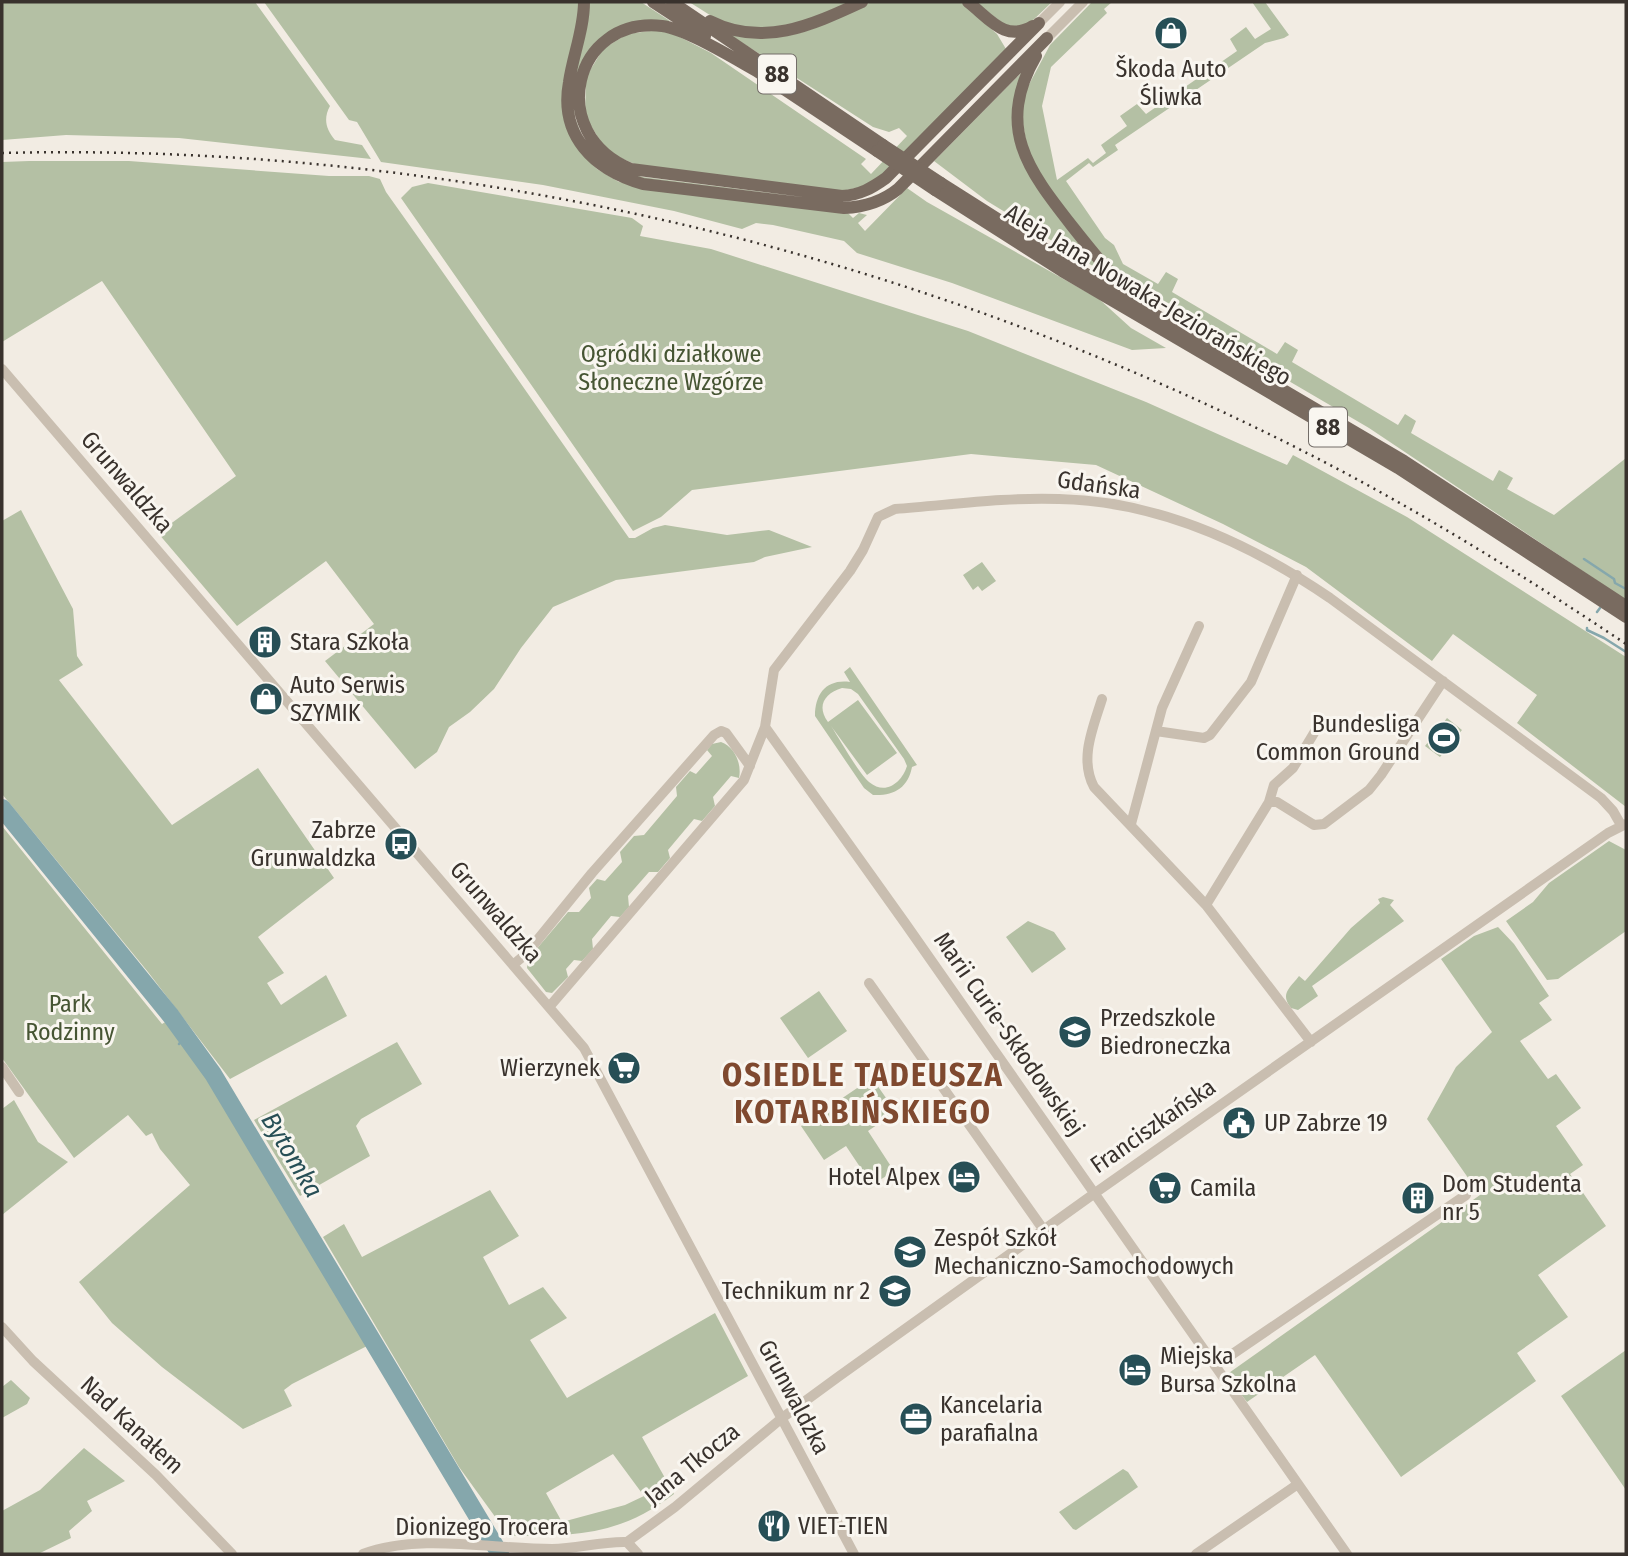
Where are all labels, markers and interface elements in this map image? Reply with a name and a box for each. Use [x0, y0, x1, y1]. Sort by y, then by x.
shop icon: Škoda Auto Śliwka [1152, 14, 1190, 52]
road number: 88 [758, 54, 796, 94]
place label: Škoda Auto Śliwka [1115, 54, 1227, 111]
street label: Aleja Jana Nowaka-Jeziorańskiego [1000, 198, 1296, 392]
park label: Ogródki działkowe Słoneczne Wzgórze [578, 340, 764, 396]
road number: 88 [1309, 408, 1347, 446]
street label: Grunwaldzka [75, 425, 179, 539]
street label: Gdańska [1056, 465, 1142, 505]
building icon: Stara Szkoła [246, 623, 284, 661]
place label: Stara Szkoła [290, 628, 410, 656]
place label: Auto Serwis SZYMIK [290, 671, 405, 727]
shop icon: Auto Serwis SZYMIK [247, 680, 285, 718]
place label: Bundesliga Common Ground [1256, 710, 1420, 766]
sports icon: Bundesliga Common Ground [1425, 719, 1463, 757]
place label: Zabrze Grunwaldzka [251, 816, 376, 872]
bus stop icon: Zabrze Grunwaldzka [382, 825, 420, 863]
street label: Grunwaldzka [444, 855, 548, 969]
street label: Marii Curie-Skłodowskiej [928, 927, 1090, 1141]
park label: Park Rodzinny [25, 990, 115, 1046]
place label: Przedszkole Biedroneczka [1100, 1004, 1231, 1060]
school or university icon: Przedszkole Biedroneczka [1056, 1013, 1094, 1051]
supermarket icon: Wierzynek [605, 1049, 643, 1087]
place label: Wierzynek [500, 1054, 601, 1082]
district label: OSIEDLE TADEUSZA KOTARBIŃSKIEGO [722, 1056, 1004, 1131]
street label: Franciszkańska [1085, 1073, 1221, 1179]
public building icon: UP Zabrze 19 [1220, 1104, 1258, 1142]
water label: Bytomka [255, 1107, 329, 1203]
place label: UP Zabrze 19 [1264, 1109, 1388, 1137]
hotel icon: Hotel Alpex [945, 1158, 983, 1196]
place label: Hotel Alpex [828, 1163, 940, 1191]
supermarket icon: Camila [1146, 1169, 1184, 1207]
place label: Dom Studenta nr 5 [1442, 1170, 1582, 1226]
place label: Camila [1190, 1174, 1256, 1202]
building icon: Dom Studenta nr 5 [1399, 1179, 1437, 1217]
place label: Zespół Szkół Mechaniczno-Samochodowych [934, 1224, 1234, 1280]
school or university icon: Zespół Szkół Mechaniczno-Samochodowych [891, 1233, 929, 1271]
school or university icon: Technikum nr 2 [876, 1272, 914, 1310]
place label: Technikum nr 2 [722, 1277, 870, 1305]
street label: Grunwaldzka [752, 1335, 836, 1459]
place label: Miejska Bursa Szkolna [1160, 1342, 1297, 1398]
hotel icon: Miejska Bursa Szkolna [1116, 1351, 1154, 1389]
street label: Nad Kanałem [75, 1370, 189, 1480]
place label: Kancelaria parafialna [940, 1391, 1043, 1447]
office icon: Kancelaria parafialna [897, 1400, 935, 1438]
street label: Jana Tkocza [639, 1417, 745, 1511]
restaurant icon: VIET-TIEN [755, 1507, 793, 1545]
place label: VIET-TIEN [798, 1512, 889, 1540]
street label: Dionizego Trocera [395, 1513, 569, 1541]

